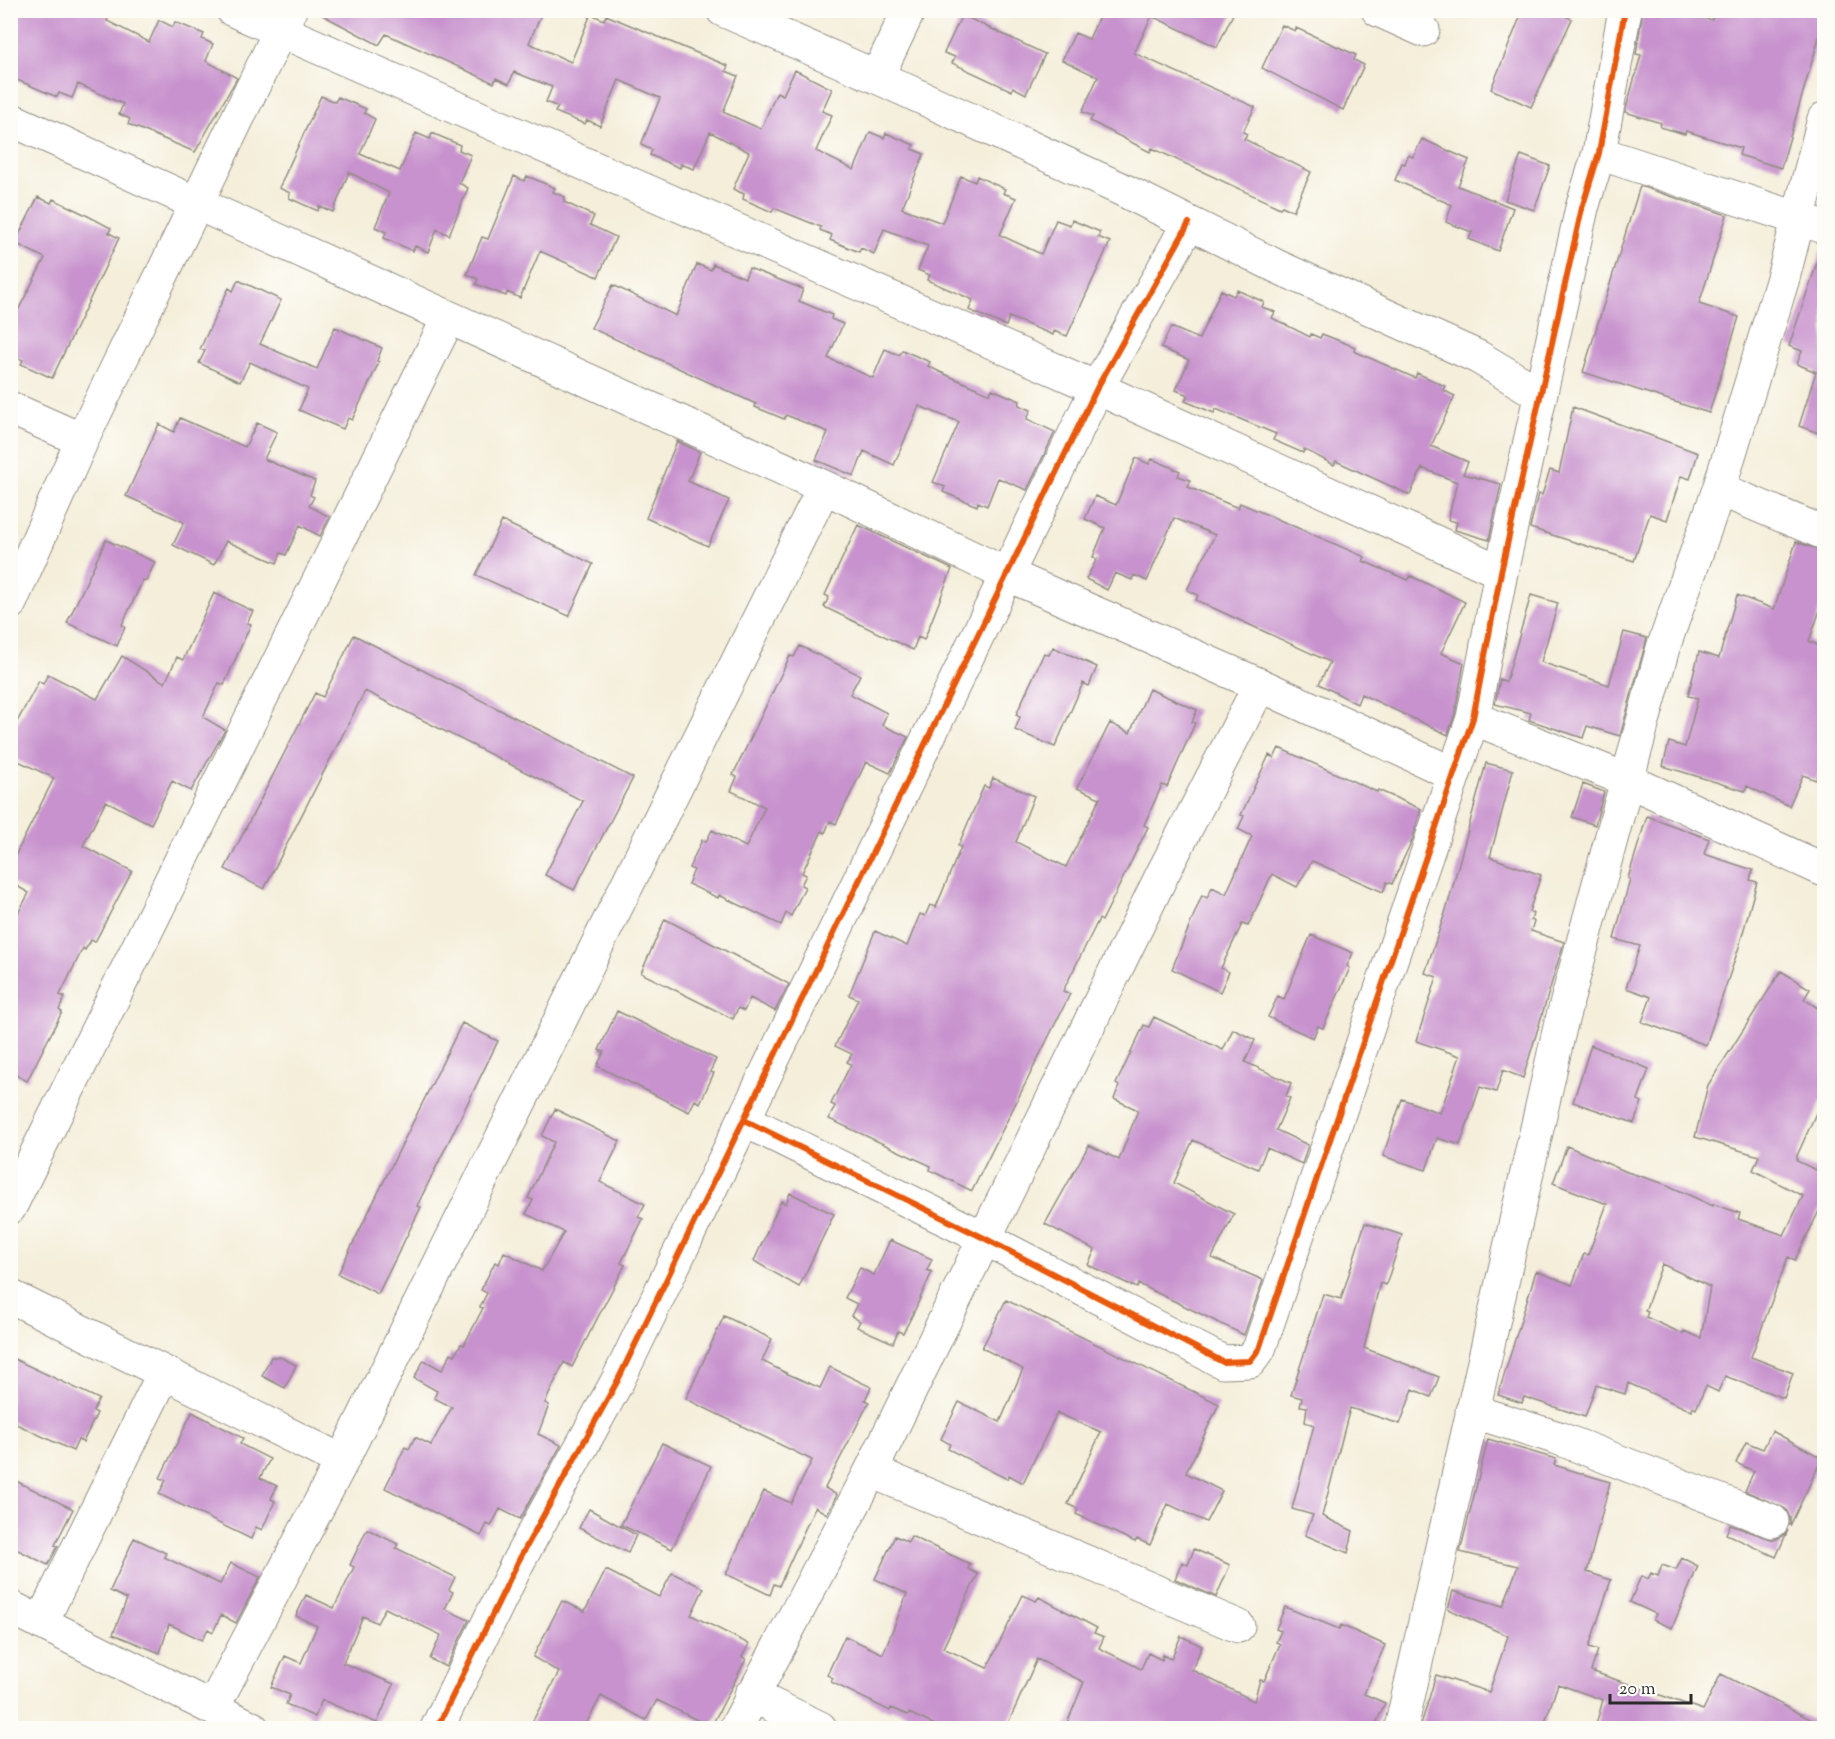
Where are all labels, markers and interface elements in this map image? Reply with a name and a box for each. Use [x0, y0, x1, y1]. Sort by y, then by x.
scale bar [1610, 1667, 1691, 1705]
text: 20 m [1619, 1677, 1656, 1703]

